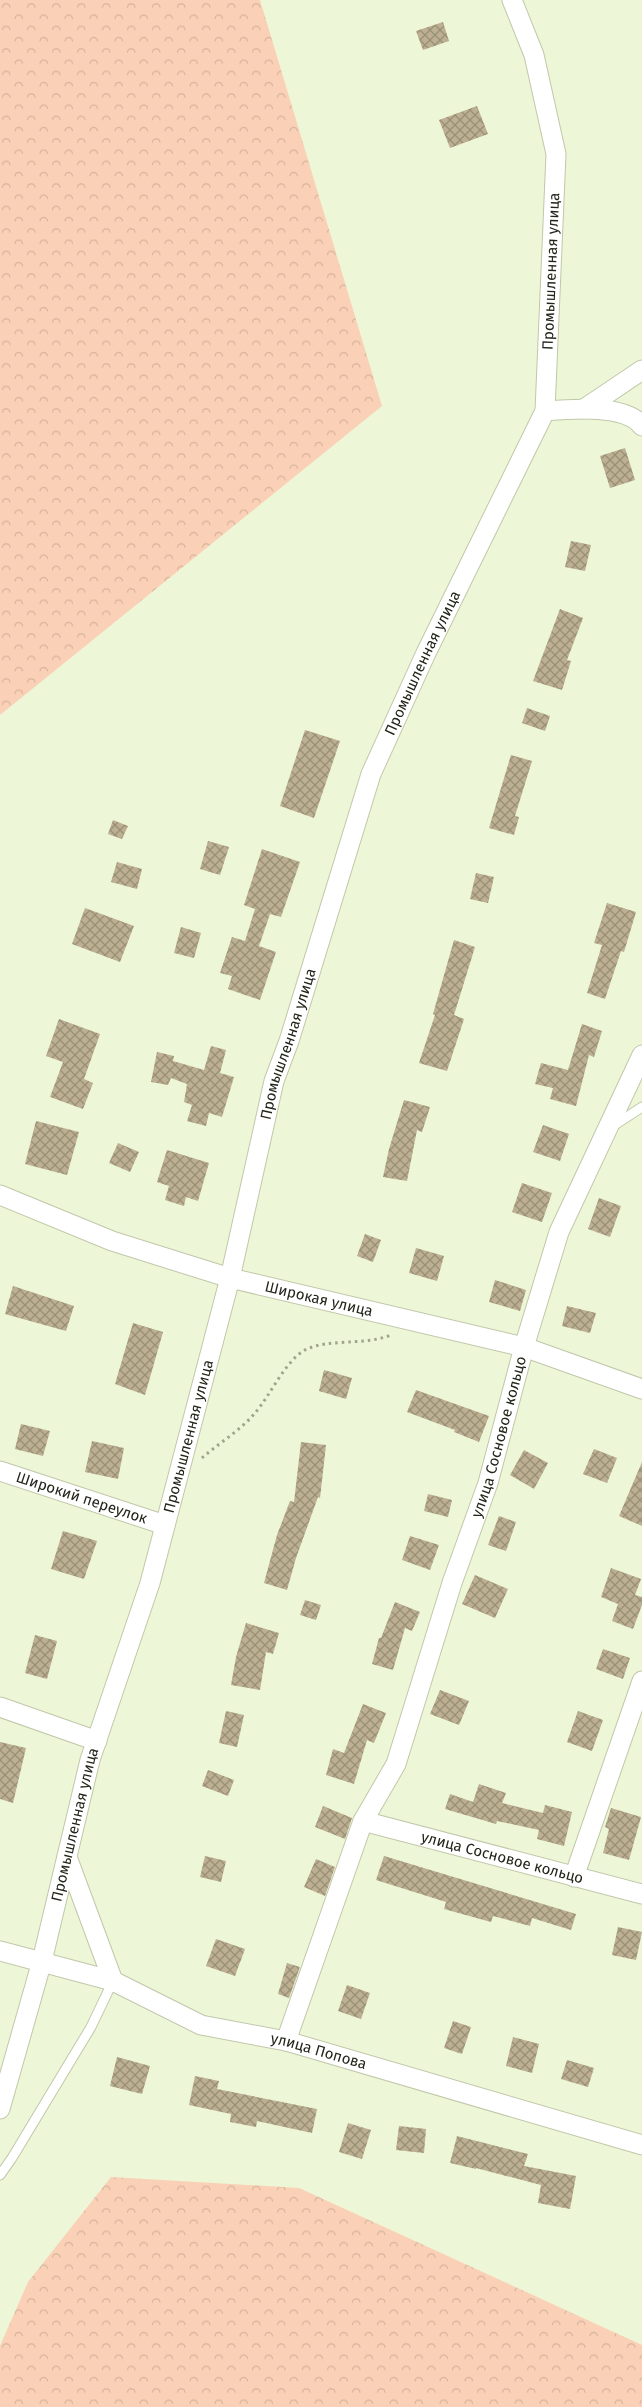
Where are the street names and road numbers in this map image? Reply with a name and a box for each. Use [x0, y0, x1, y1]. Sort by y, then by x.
street label: Промышленная улица [539, 192, 563, 351]
street label: Промышленная улица [381, 588, 464, 738]
street label: Промышленная улица [257, 966, 320, 1121]
street label: Широкая улица [263, 1277, 375, 1320]
street label: улица Сосновое кольцо [467, 1354, 530, 1520]
street label: Промышленная улица [160, 1358, 217, 1515]
street label: Широкий переулок [14, 1468, 150, 1528]
street label: Промышленная улица [47, 1745, 103, 1903]
street label: улица Сосновое кольцо [419, 1828, 585, 1887]
street label: улица Попова [269, 2029, 369, 2073]

